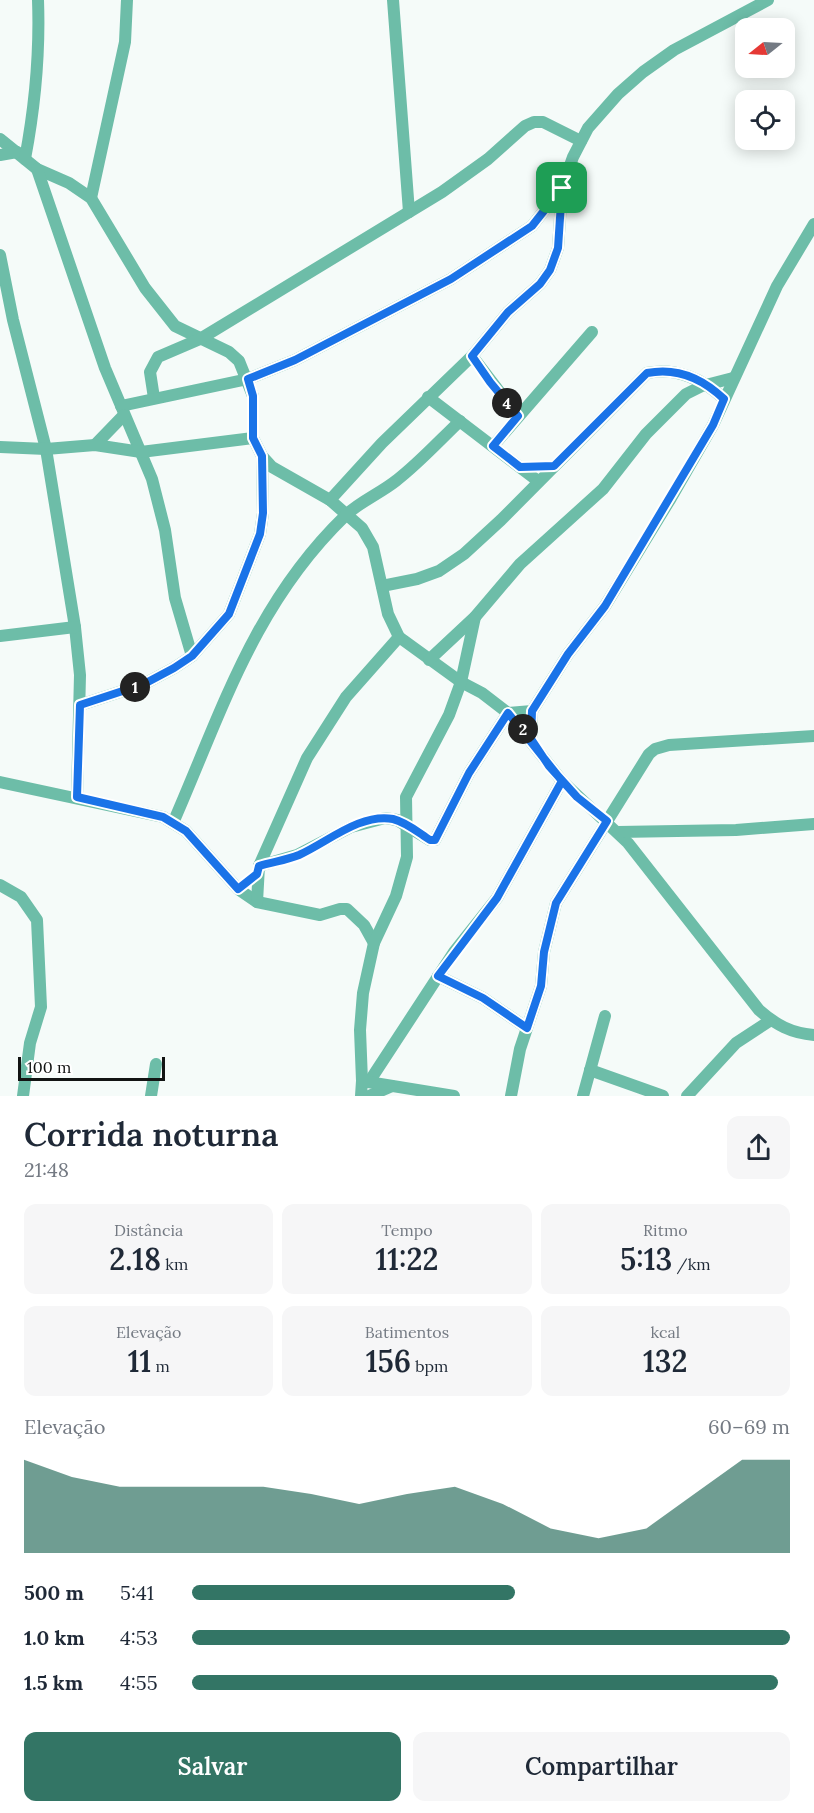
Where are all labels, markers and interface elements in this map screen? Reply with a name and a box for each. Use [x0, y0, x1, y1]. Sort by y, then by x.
north arrow [735, 18, 795, 78]
map controls [735, 18, 795, 150]
button: locate [735, 90, 795, 150]
pin [536, 162, 587, 213]
icon: arrive [545, 171, 578, 204]
pin: 4 [492, 388, 522, 418]
text: 4 [503, 393, 511, 413]
pin: 1 [120, 672, 150, 702]
text: 1 [132, 677, 138, 697]
pin: 2 [508, 714, 538, 744]
text: 2 [519, 719, 527, 739]
scale bar [18, 1054, 165, 1082]
text: 100 m [27, 1057, 71, 1077]
text: Corrida noturna [24, 1113, 279, 1155]
button: share [727, 1116, 790, 1179]
text: 21:48 [24, 1157, 69, 1182]
text: Distância [114, 1220, 183, 1240]
text: Tempo [381, 1220, 433, 1240]
text: Ritmo [643, 1220, 688, 1240]
text: 2.18 [109, 1240, 161, 1278]
text: 11:22 [375, 1240, 439, 1278]
text: 5:13 [620, 1240, 672, 1278]
text: km [161, 1254, 188, 1274]
text: /km [672, 1254, 711, 1274]
text: Elevação [116, 1322, 181, 1342]
text: Batimentos [365, 1322, 449, 1342]
text: kcal [651, 1322, 680, 1342]
text: 11 [128, 1342, 151, 1380]
text: 156 [366, 1342, 411, 1380]
text: 132 [643, 1342, 688, 1380]
text: m [151, 1356, 170, 1376]
text: bpm [411, 1356, 448, 1376]
text: Elevação [24, 1414, 105, 1439]
text: 60–69 m [708, 1414, 790, 1439]
text: 500 m [24, 1580, 84, 1605]
text: 5:41 [120, 1580, 154, 1605]
text: 1.0 km [24, 1625, 85, 1650]
text: 4:53 [120, 1625, 158, 1650]
text: 1.5 km [24, 1670, 83, 1695]
text: 4:55 [120, 1670, 158, 1695]
button: Salvar [24, 1732, 401, 1801]
button: Compartilhar [413, 1732, 790, 1801]

